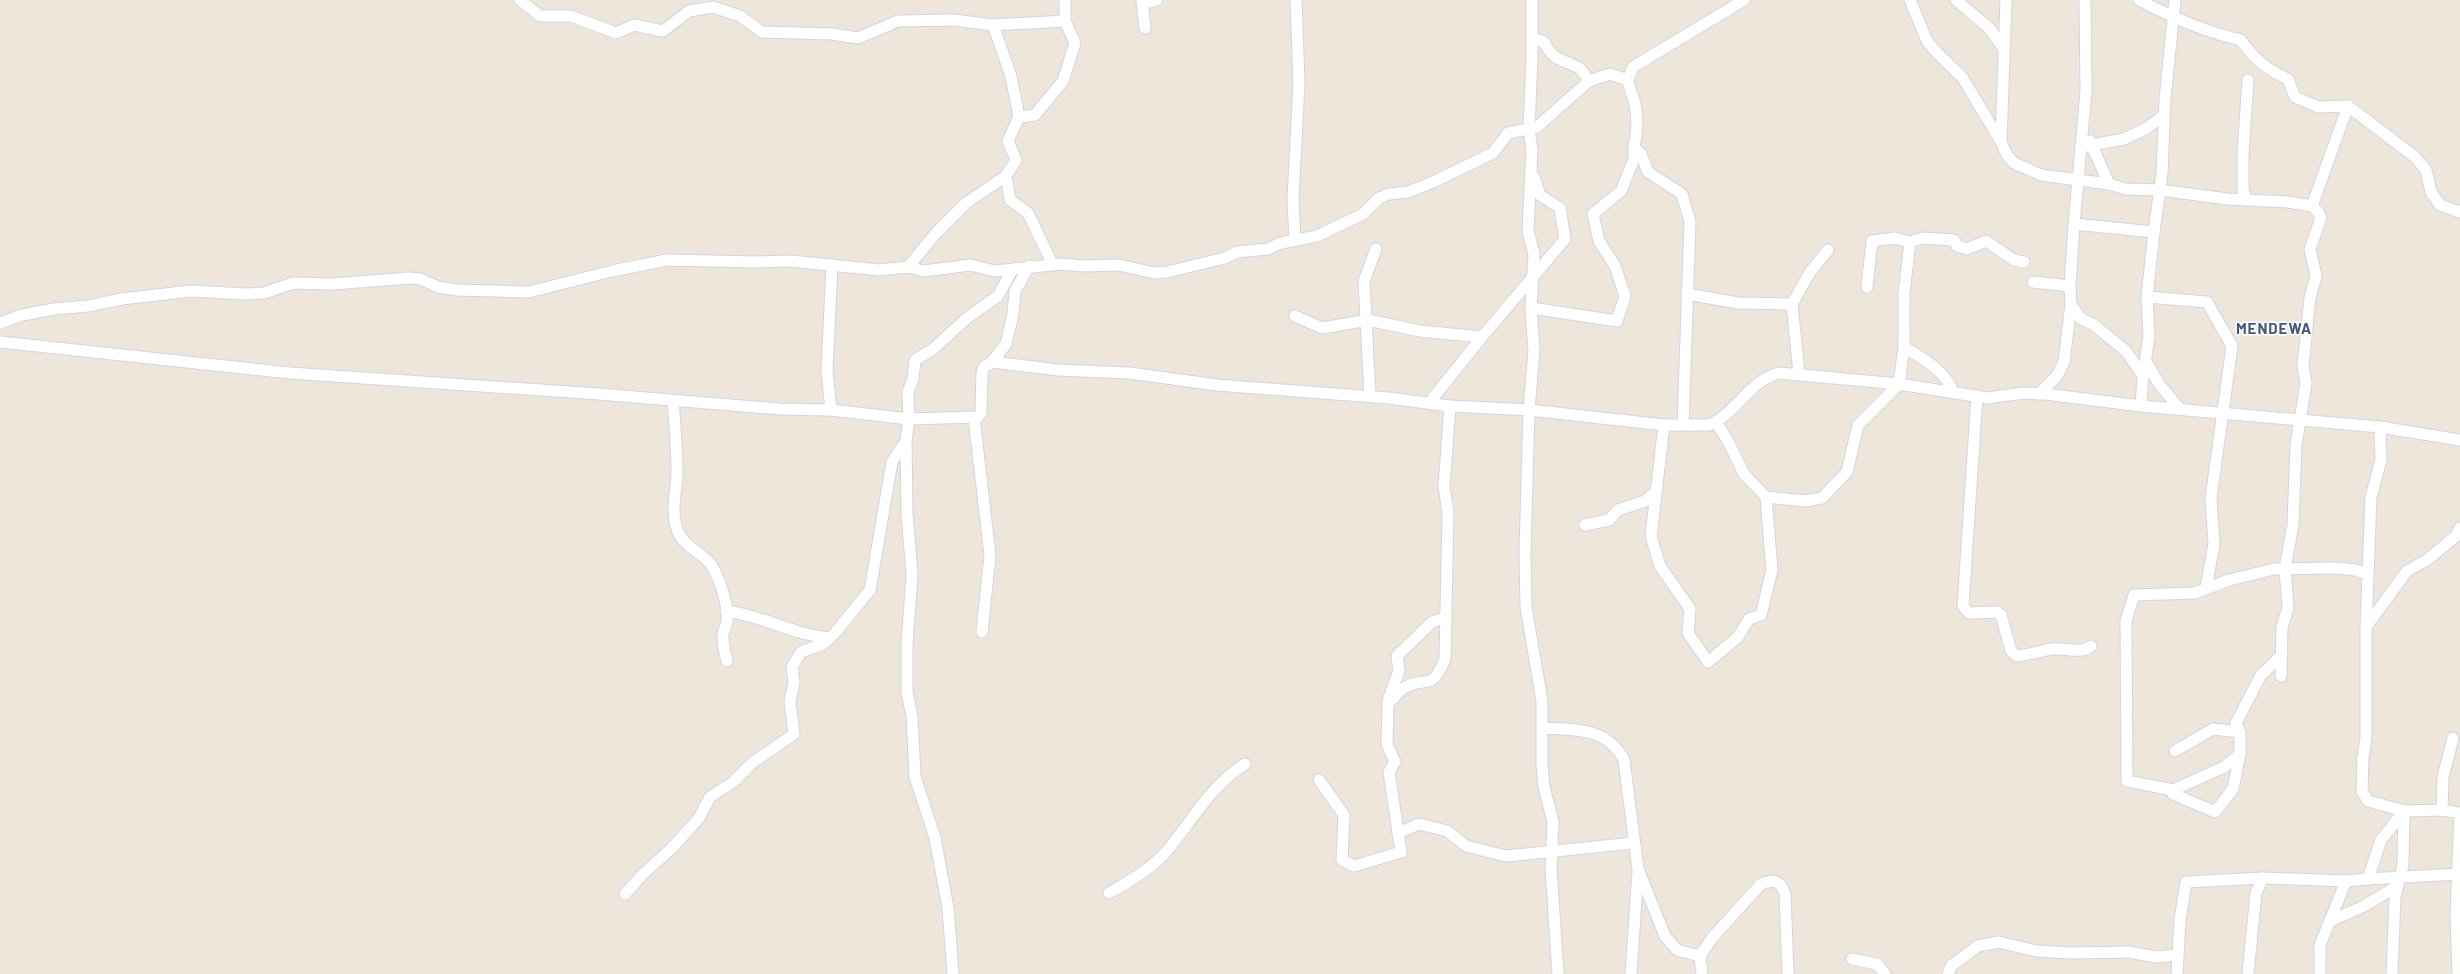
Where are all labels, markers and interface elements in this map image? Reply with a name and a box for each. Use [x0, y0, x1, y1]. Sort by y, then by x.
district label: MENDEWA [2236, 319, 2312, 337]

